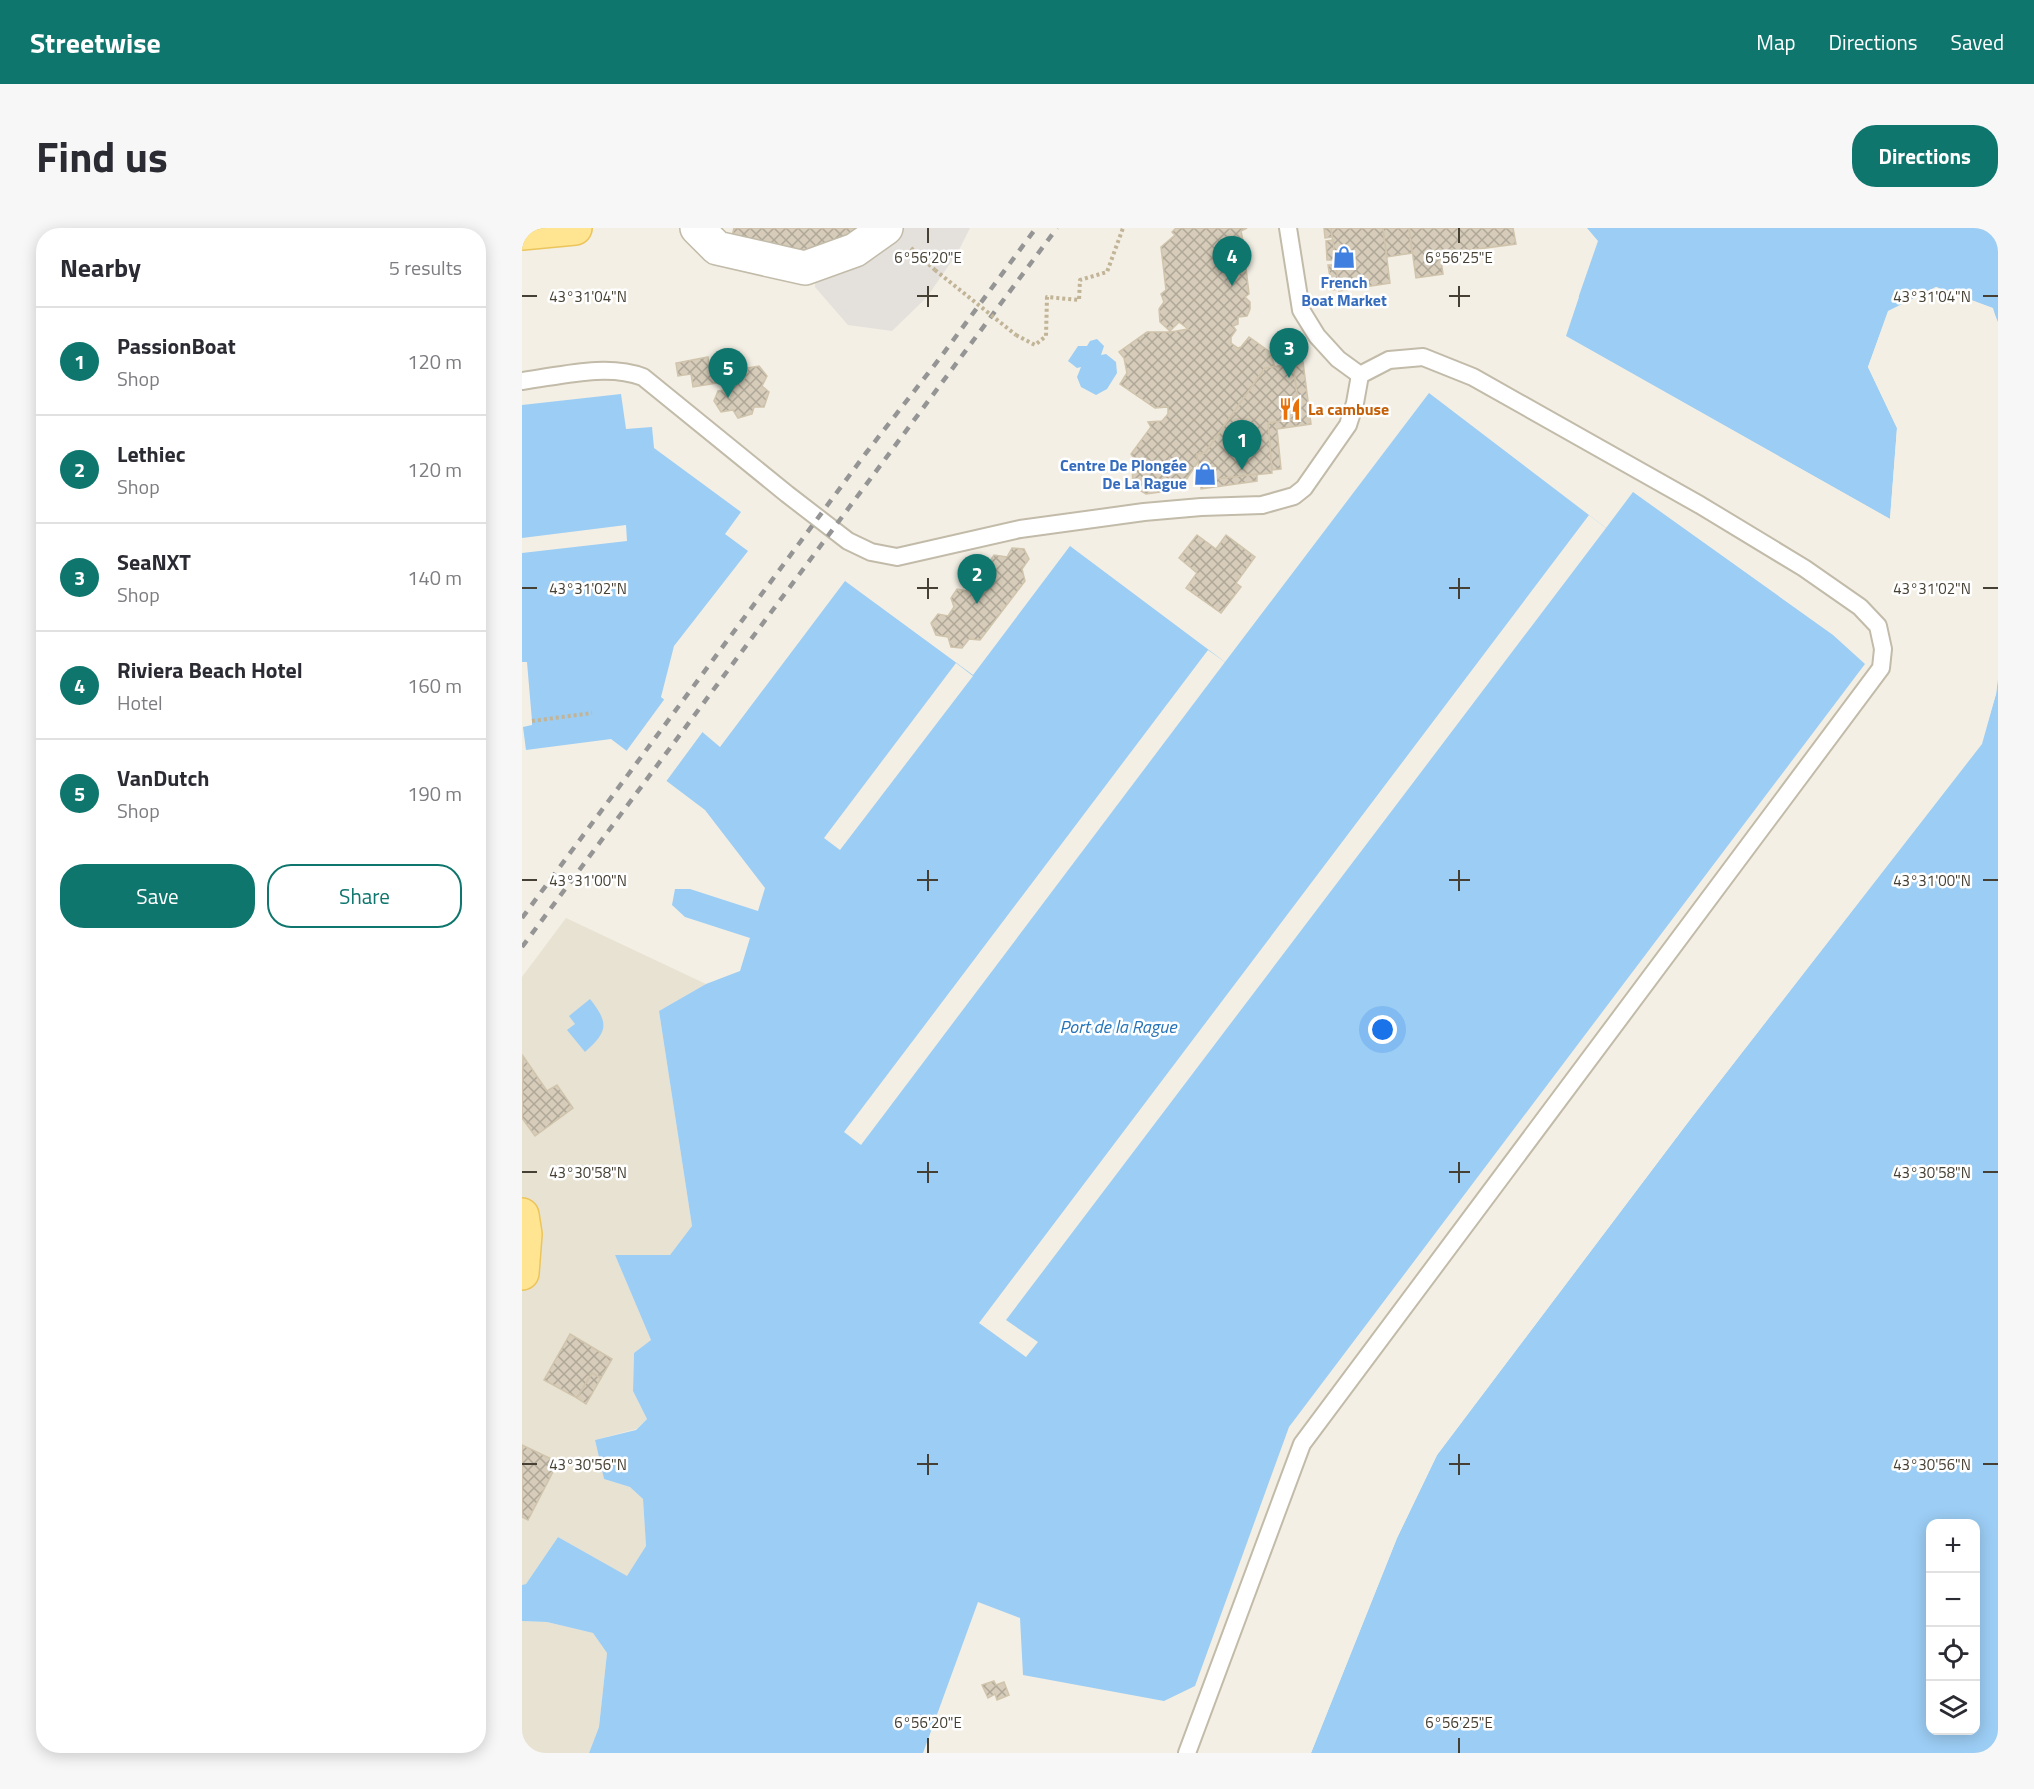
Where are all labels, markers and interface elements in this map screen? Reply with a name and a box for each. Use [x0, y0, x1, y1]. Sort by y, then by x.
text: Streetwise [30, 21, 161, 64]
text: Map [1756, 26, 1796, 58]
text: Directions [1829, 26, 1918, 58]
text: Saved [1951, 26, 2004, 58]
text: Find us [36, 124, 168, 188]
button: Directions [1852, 125, 1998, 187]
pin: 4 [1212, 236, 1252, 286]
shop icon: French Boat Market [1331, 244, 1357, 270]
text: 6°56'20"E [894, 246, 962, 269]
text: 6°56'25"E [1425, 246, 1493, 269]
text: Nearby [60, 248, 141, 287]
text: 5 results [389, 252, 462, 283]
place label: French Boat Market [1301, 270, 1387, 312]
text: 43°31'04"N [549, 285, 627, 308]
text: 43°31'04"N [1893, 285, 1971, 308]
pin: 3 [1270, 328, 1308, 378]
text: PassionBoat [117, 329, 236, 363]
text: 1 [74, 346, 85, 377]
text: 120 m [407, 346, 462, 377]
pin: 5 [708, 348, 748, 398]
text: Shop [117, 363, 160, 394]
restaurant icon: La cambuse [1277, 396, 1303, 422]
place label: La cambuse [1308, 397, 1389, 421]
pin: 1 [1222, 420, 1262, 470]
text: Lethiec [117, 437, 186, 471]
place label: Centre De Plongée De La Rague [1060, 453, 1187, 495]
text: 2 [74, 454, 85, 485]
text: 120 m [407, 454, 462, 485]
shop icon: Centre De Plongée De La Rague [1192, 461, 1218, 487]
text: Shop [117, 471, 160, 502]
text: SeaNXT [117, 545, 191, 579]
pin: 2 [958, 554, 996, 604]
text: 3 [74, 562, 85, 593]
text: 140 m [407, 562, 462, 593]
text: 43°31'02"N [549, 577, 627, 600]
text: 43°31'02"N [1893, 577, 1971, 600]
text: Shop [117, 579, 160, 610]
text: Riviera Beach Hotel [117, 653, 303, 687]
text: 4 [74, 670, 85, 701]
text: 160 m [407, 670, 462, 701]
text: Hotel [117, 687, 163, 718]
text: VanDutch [117, 761, 209, 795]
text: 5 [74, 778, 85, 809]
text: 190 m [407, 778, 462, 809]
text: Shop [117, 795, 160, 826]
button: Save [60, 864, 255, 928]
button: Share [267, 864, 462, 928]
text: 43°31'00"N [549, 869, 627, 892]
text: 43°31'00"N [1893, 869, 1971, 892]
water label: Port de la Rague [1060, 1013, 1178, 1040]
your location [1368, 1015, 1397, 1044]
text: 43°30'58"N [549, 1161, 627, 1184]
text: 43°30'58"N [1893, 1161, 1971, 1184]
text: 43°30'56"N [549, 1453, 627, 1476]
text: 43°30'56"N [1893, 1453, 1971, 1476]
map controls [1926, 1519, 1980, 1735]
button: + [1926, 1519, 1980, 1573]
button: − [1926, 1573, 1980, 1627]
button: locate [1926, 1627, 1980, 1681]
button: layers [1926, 1681, 1980, 1735]
text: 6°56'20"E [894, 1711, 962, 1734]
text: 6°56'25"E [1425, 1711, 1493, 1734]

